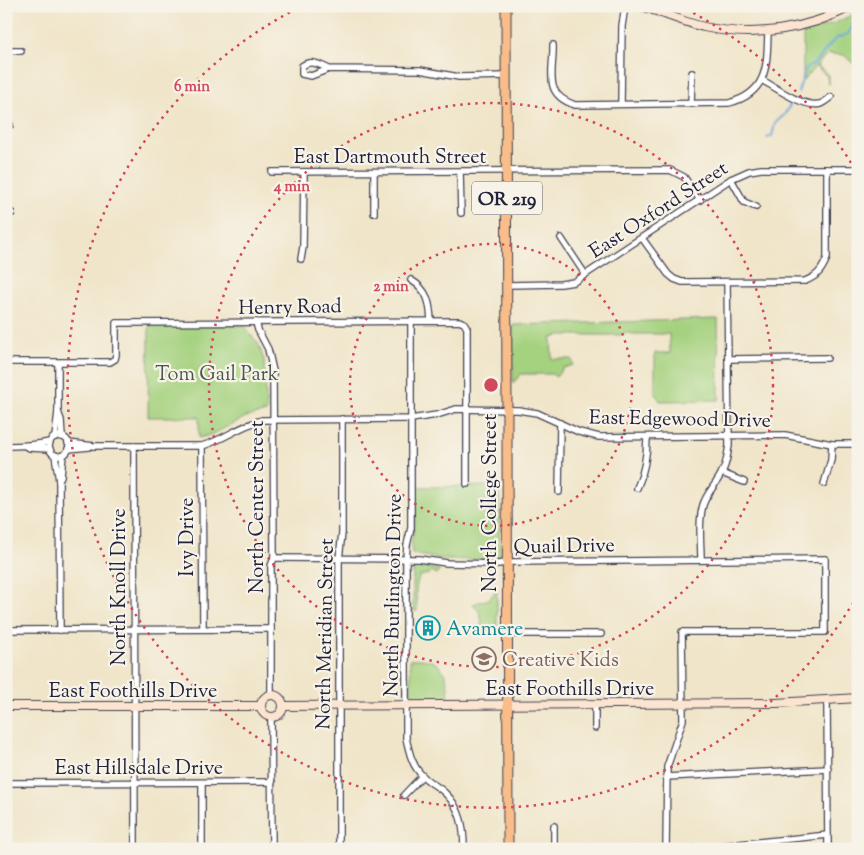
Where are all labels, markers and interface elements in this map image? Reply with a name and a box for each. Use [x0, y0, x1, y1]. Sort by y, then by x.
text: 6 min [174, 77, 210, 98]
street label: East Dartmouth Street [294, 144, 486, 173]
street label: East Oxford Street [584, 155, 735, 267]
text: 4 min [273, 177, 310, 198]
road number: OR 219 [472, 182, 542, 214]
text: 2 min [373, 277, 409, 298]
street label: Henry Road [238, 293, 342, 324]
park label: Tom Gail Park [155, 361, 279, 390]
centre of rings [482, 376, 500, 394]
street label: East Edgewood Drive [589, 404, 771, 437]
street label: North College Street [477, 414, 506, 592]
street label: North Center Street [244, 420, 273, 594]
street label: North Burlington Drive [378, 493, 411, 697]
street label: Ivy Drive [174, 497, 203, 577]
street label: North Knoll Drive [106, 508, 135, 666]
street label: Quail Drive [513, 532, 615, 563]
street label: North Meridian Street [310, 538, 343, 730]
building icon: Avamere [415, 615, 441, 641]
place label: Avamere [446, 616, 523, 645]
school or university icon: Creative Kids [471, 646, 497, 672]
place label: Creative Kids [502, 647, 619, 676]
street label: East Foothills Drive [486, 676, 654, 705]
street label: East Foothills Drive [49, 678, 217, 707]
street label: East Hillsdale Drive [55, 755, 223, 784]

